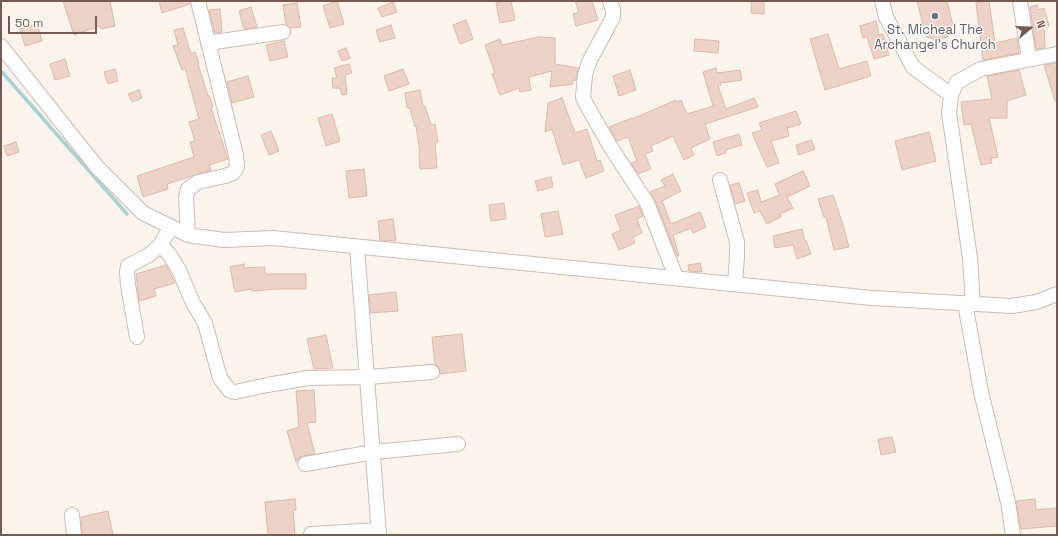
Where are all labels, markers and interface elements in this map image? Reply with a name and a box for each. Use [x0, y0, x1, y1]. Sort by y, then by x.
scale bar [10, 8, 99, 34]
north arrow [1010, 8, 1050, 48]
marker: St. Micheal The Archangel's Church [930, 11, 940, 21]
text: 50 m [15, 15, 43, 31]
text: N [1034, 18, 1049, 30]
place label: St. Micheal The Archangel's Church [874, 22, 996, 53]

